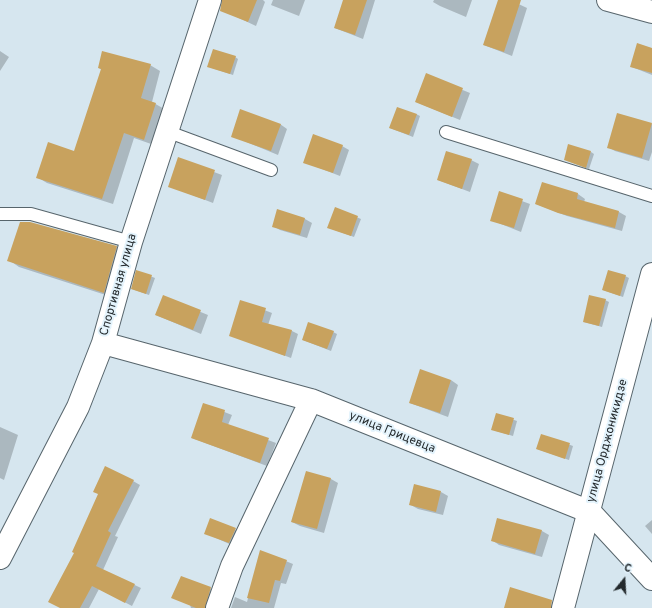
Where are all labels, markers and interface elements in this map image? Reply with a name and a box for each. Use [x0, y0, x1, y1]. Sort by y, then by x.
street label: Спортивная улица [98, 232, 140, 338]
street label: улица Орджоникидзе [585, 378, 631, 504]
street label: улица Грицевца [347, 409, 437, 457]
north arrow [604, 560, 644, 600]
text: С [622, 561, 633, 576]

